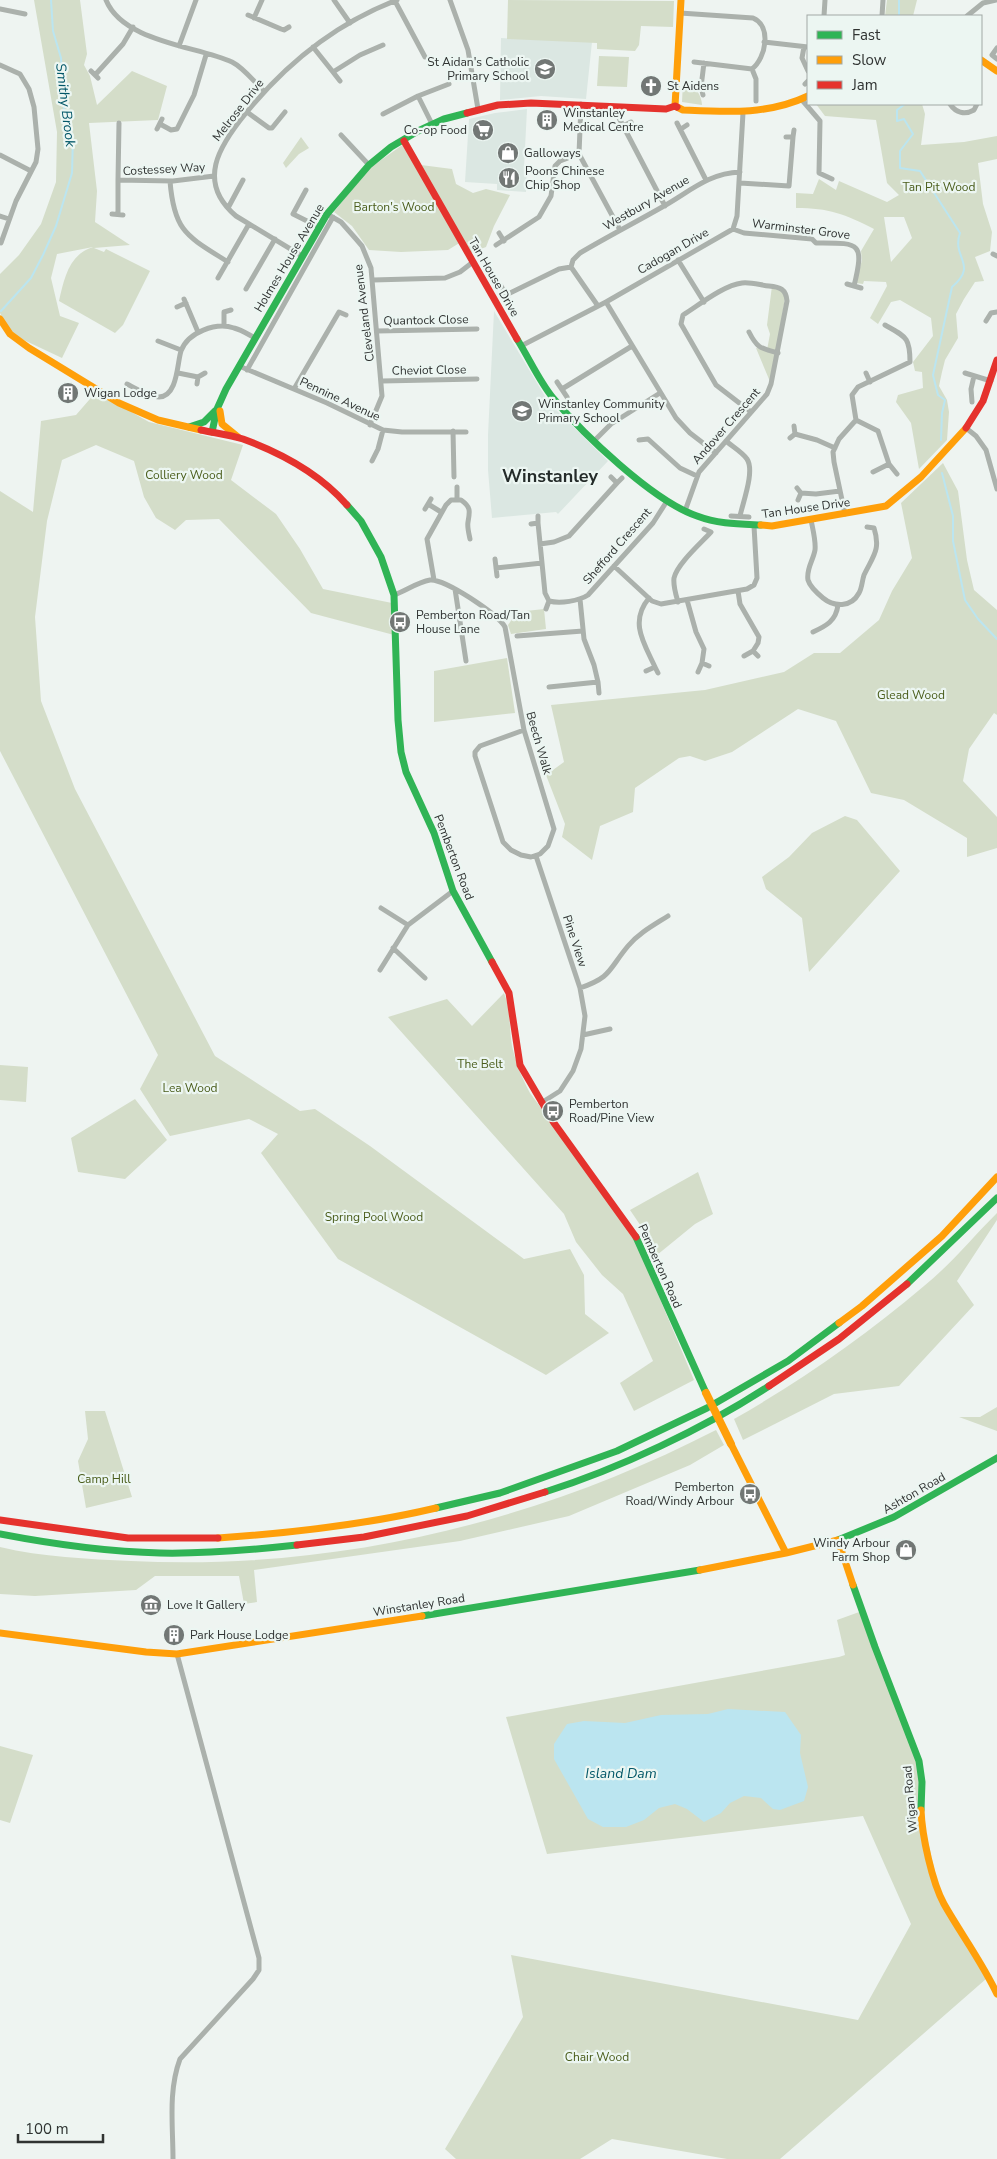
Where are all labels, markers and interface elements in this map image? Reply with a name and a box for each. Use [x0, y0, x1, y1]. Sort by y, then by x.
legend [807, 15, 982, 105]
text: Fast [852, 25, 881, 45]
text: Slow [852, 50, 887, 70]
place label: St Aidan's Catholic Primary School [427, 54, 529, 84]
school or university icon: St Aidan's Catholic Primary School [533, 57, 557, 81]
water label: Smithy Brook [51, 62, 80, 149]
church icon: St Aidens [639, 74, 663, 98]
text: Jam [851, 75, 878, 95]
street label: Melrose Drive [209, 76, 267, 144]
place label: St Aidens [667, 78, 719, 94]
place label: Winstanley Medical Centre [563, 105, 644, 135]
building icon: Winstanley Medical Centre [535, 108, 559, 132]
supermarket icon: Co-op Food [471, 118, 495, 142]
place label: Co-op Food [404, 122, 467, 138]
shop icon: Galloways [496, 141, 520, 165]
place label: Galloways [524, 145, 581, 161]
street label: Costessey Way [122, 159, 207, 179]
place label: Poons Chinese Chip Shop [525, 163, 604, 193]
restaurant icon: Poons Chinese Chip Shop [497, 166, 521, 190]
street label: Westbury Avenue [600, 172, 692, 234]
park label: Tan Pit Wood [902, 179, 976, 195]
park label: Barton's Wood [353, 199, 435, 215]
street label: Holmes House Avenue [250, 201, 328, 315]
street label: Warminster Grove [751, 215, 851, 243]
street label: Cadogan Drive [635, 224, 711, 278]
street label: Tan House Drive [465, 235, 523, 319]
street label: Cleveland Avenue [350, 263, 378, 363]
street label: Quantock Close [383, 311, 469, 329]
street label: Cheviot Close [392, 361, 466, 379]
street label: Pennine Avenue [297, 373, 383, 425]
building icon: Wigan Lodge [56, 381, 80, 405]
street label: Andover Crescent [688, 384, 764, 468]
place label: Wigan Lodge [84, 385, 157, 401]
place label: Winstanley Community Primary School [538, 396, 665, 426]
school or university icon: Winstanley Community Primary School [510, 399, 534, 423]
district label: Winstanley [502, 464, 598, 488]
park label: Colliery Wood [145, 467, 223, 483]
street label: Tan House Drive [761, 494, 851, 522]
street label: Shefford Crescent [579, 504, 655, 588]
place label: Pemberton Road/Tan House Lane [416, 607, 530, 637]
bus stop icon: Pemberton Road/Tan House Lane [388, 610, 412, 634]
park label: Glead Wood [877, 687, 945, 703]
street label: Beech Walk [522, 710, 556, 777]
street label: Pemberton Road [430, 812, 478, 902]
street label: Pine View [559, 913, 591, 969]
park label: The Belt [457, 1056, 504, 1072]
park label: Lea Wood [162, 1080, 218, 1096]
place label: Pemberton Road/Pine View [569, 1096, 654, 1126]
bus stop icon: Pemberton Road/Pine View [541, 1099, 565, 1123]
park label: Spring Pool Wood [325, 1209, 423, 1225]
street label: Pemberton Road [634, 1221, 686, 1311]
street label: Ashton Road [880, 1469, 948, 1517]
park label: Camp Hill [77, 1471, 131, 1487]
place label: Pemberton Road/Windy Arbour [625, 1479, 735, 1509]
bus stop icon: Pemberton Road/Windy Arbour [738, 1482, 762, 1506]
place label: Windy Arbour Farm Shop [813, 1535, 891, 1565]
shop icon: Windy Arbour Farm Shop [894, 1538, 918, 1562]
street label: Winstanley Road [372, 1590, 466, 1620]
museum icon: Love It Gallery [139, 1593, 163, 1617]
place label: Love It Gallery [167, 1597, 246, 1613]
building icon: Park House Lodge [162, 1623, 186, 1647]
place label: Park House Lodge [190, 1627, 288, 1643]
water label: Island Dam [585, 1764, 657, 1783]
street label: Wigan Road [899, 1765, 921, 1833]
park label: Chair Wood [565, 2049, 629, 2065]
scale bar [18, 2112, 102, 2144]
text: 100 m [25, 2119, 69, 2139]

